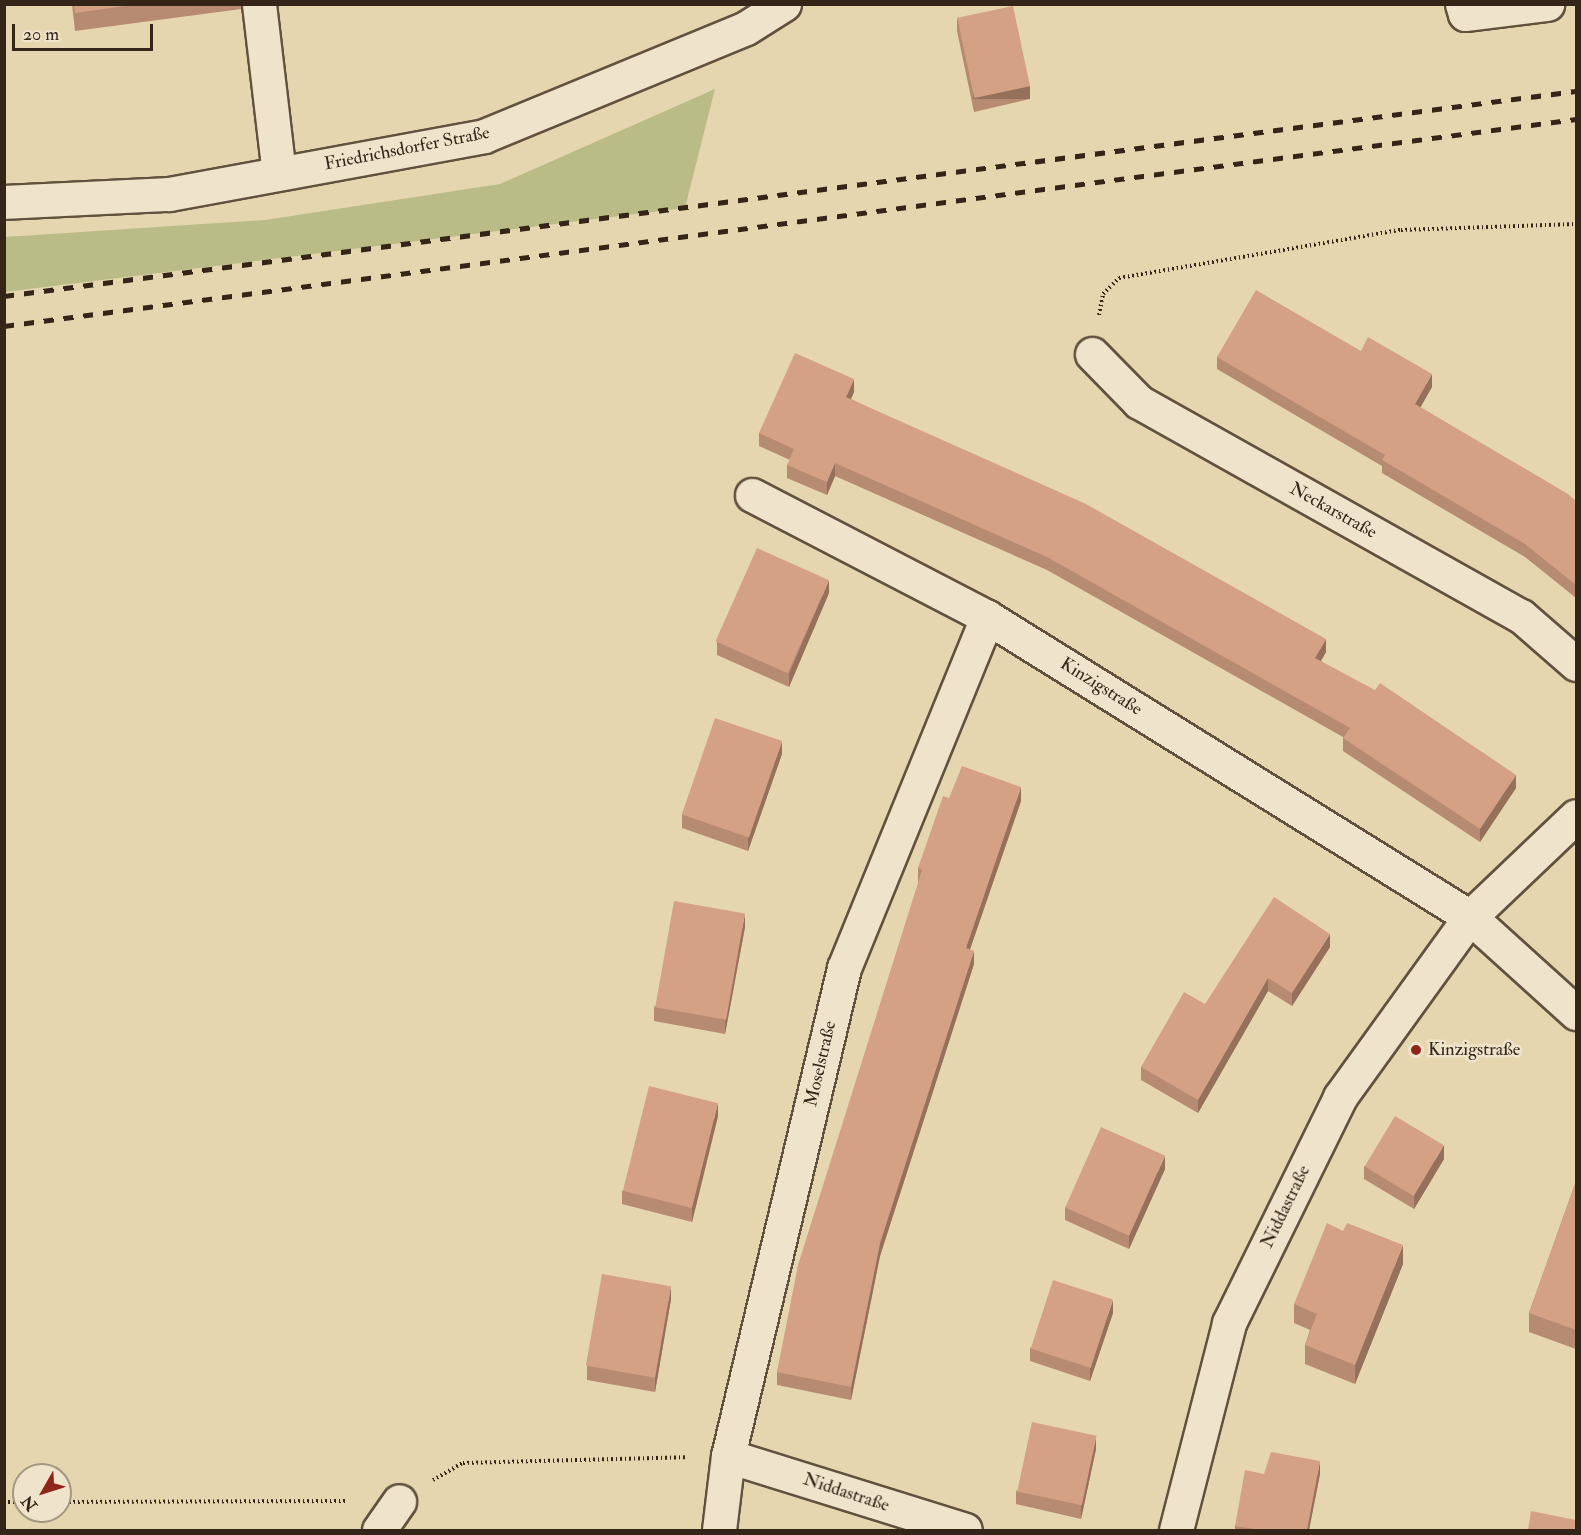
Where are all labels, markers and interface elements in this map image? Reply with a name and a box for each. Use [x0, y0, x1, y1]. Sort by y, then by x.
scale bar [15, 12, 156, 50]
text: 20 m [23, 23, 59, 46]
street label: Friedrichsdorfer Straße [322, 122, 492, 176]
street label: Neckarstraße [1286, 478, 1380, 544]
street label: Kinzigstraße [1056, 653, 1146, 721]
street label: Moselstraße [801, 1019, 841, 1109]
place label: Kinzigstraße [1428, 1039, 1520, 1061]
marker: Kinzigstraße [1409, 1043, 1423, 1057]
street label: Niddastraße [1257, 1162, 1315, 1252]
north arrow [12, 1463, 72, 1523]
street label: Niddastraße [800, 1469, 892, 1517]
text: N [17, 1491, 42, 1515]

